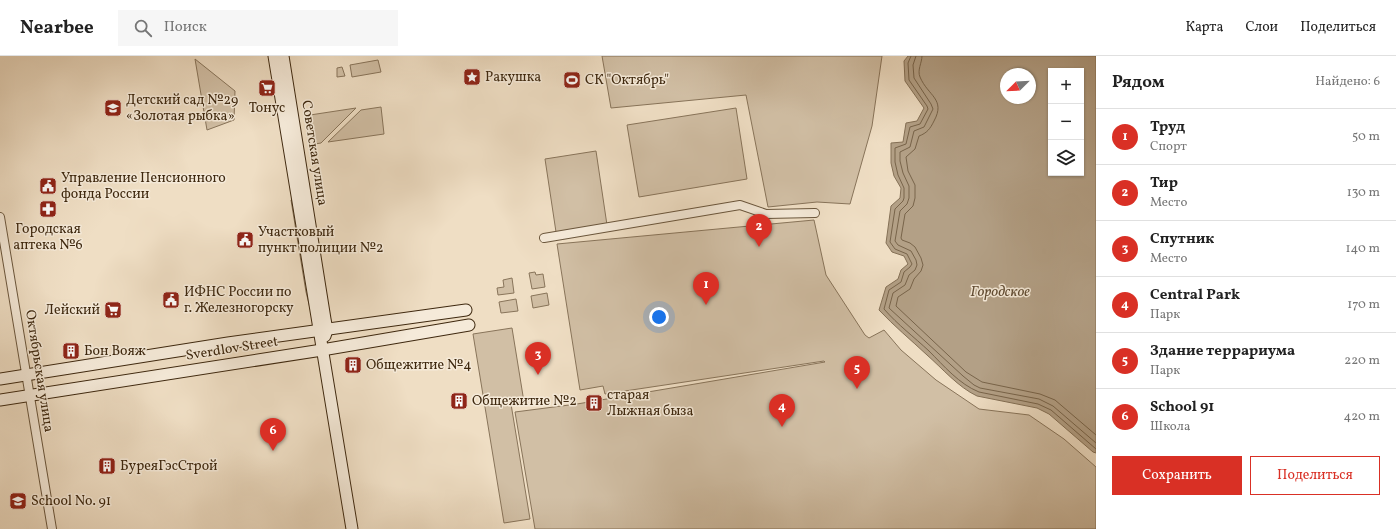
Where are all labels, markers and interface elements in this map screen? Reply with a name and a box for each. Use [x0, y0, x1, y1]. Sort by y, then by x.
search box [118, 10, 398, 46]
text: Nearbee [20, 15, 94, 41]
icon: search [132, 17, 154, 39]
text: Поиск [164, 17, 207, 38]
text: Карта [1185, 18, 1223, 37]
text: Слои [1245, 18, 1278, 37]
text: Поделиться [1300, 18, 1376, 37]
place icon: Ракушка [462, 67, 482, 87]
place label: Ракушка [485, 68, 541, 87]
north arrow [1000, 68, 1036, 104]
map controls [1048, 68, 1084, 176]
button: + [1048, 68, 1084, 104]
sports icon: СК "Октябрь" [562, 70, 582, 90]
place label: СК "Октябрь" [585, 71, 669, 90]
text: Рядом [1112, 71, 1165, 94]
text: Найдено: 6 [1315, 73, 1380, 91]
supermarket icon: Тонус [257, 78, 277, 98]
place label: Детский сад №29 «Золотая рыбка» [126, 91, 238, 126]
school or university icon: Детский сад №29 «Золотая рыбка» [103, 98, 123, 118]
place label: Тонус [249, 99, 285, 118]
street label: Советская улица [296, 99, 332, 207]
button: − [1048, 104, 1084, 140]
text: Труд [1150, 117, 1185, 138]
text: 1 [1122, 128, 1128, 146]
text: 50 m [1352, 128, 1380, 146]
text: Спорт [1150, 138, 1187, 156]
button: layers [1048, 140, 1084, 176]
place label: Управление Пенсионного фонда России [61, 169, 226, 204]
text: Тир [1150, 173, 1178, 194]
public building icon: Управление Пенсионного фонда России [38, 176, 58, 196]
text: 2 [1122, 184, 1128, 202]
text: 130 m [1347, 184, 1380, 202]
text: Место [1150, 194, 1187, 212]
pharmacy icon: Городская аптека №6 [38, 199, 58, 219]
pin: 2 [746, 214, 772, 247]
place label: Городская аптека №6 [13, 220, 83, 255]
place label: Участковый пункт полиции №2 [258, 223, 384, 258]
text: Спутник [1150, 229, 1214, 250]
public building icon: Участковый пункт полиции №2 [235, 230, 255, 250]
text: 3 [1122, 240, 1128, 258]
text: 140 m [1346, 240, 1380, 258]
text: Место [1150, 250, 1187, 268]
pin: 1 [693, 272, 719, 305]
water label: Городское [970, 282, 1030, 303]
place label: ИФНС России по г. Железногорску [184, 283, 294, 318]
text: Central Park [1150, 285, 1240, 306]
public building icon: ИФНС России по г. Железногорску [161, 290, 181, 310]
text: 4 [1121, 296, 1129, 314]
text: 170 m [1347, 296, 1380, 314]
supermarket icon: Лейский [103, 300, 123, 320]
place label: Лейский [45, 301, 100, 320]
text: Парк [1150, 306, 1180, 324]
your location [649, 307, 669, 327]
street label: Октябрьская улица [20, 308, 58, 434]
street label: Sverdlov Street [184, 332, 280, 366]
building icon: Бон Вояж [61, 341, 81, 361]
text: Здание террариума [1150, 341, 1295, 362]
place label: Бон Вояж [84, 342, 146, 361]
pin: 3 [525, 342, 551, 375]
text: 5 [1122, 352, 1128, 370]
text: 220 m [1344, 352, 1380, 370]
building icon: Общежитие №4 [343, 355, 363, 375]
place label: Общежитие №4 [366, 356, 472, 375]
pin: 5 [844, 356, 870, 389]
text: Парк [1150, 362, 1180, 380]
place label: старая Лыжная быза [607, 386, 693, 421]
building icon: Общежитие №2 [449, 391, 469, 411]
place label: Общежитие №2 [472, 392, 577, 411]
building icon: старая Лыжная быза [584, 393, 604, 413]
pin: 4 [769, 394, 795, 427]
text: School 91 [1150, 397, 1214, 418]
text: 6 [1121, 408, 1129, 426]
text: 420 m [1343, 408, 1380, 426]
pin: 6 [260, 418, 286, 451]
text: Школа [1150, 418, 1190, 436]
building icon: БуреяГэсСтрой [97, 456, 117, 476]
button: Сохранить [1112, 456, 1242, 495]
button: Поделиться [1250, 456, 1380, 495]
place label: БуреяГэсСтрой [120, 457, 218, 476]
school or university icon: School No. 91 [8, 491, 28, 511]
place label: School No. 91 [31, 492, 111, 511]

